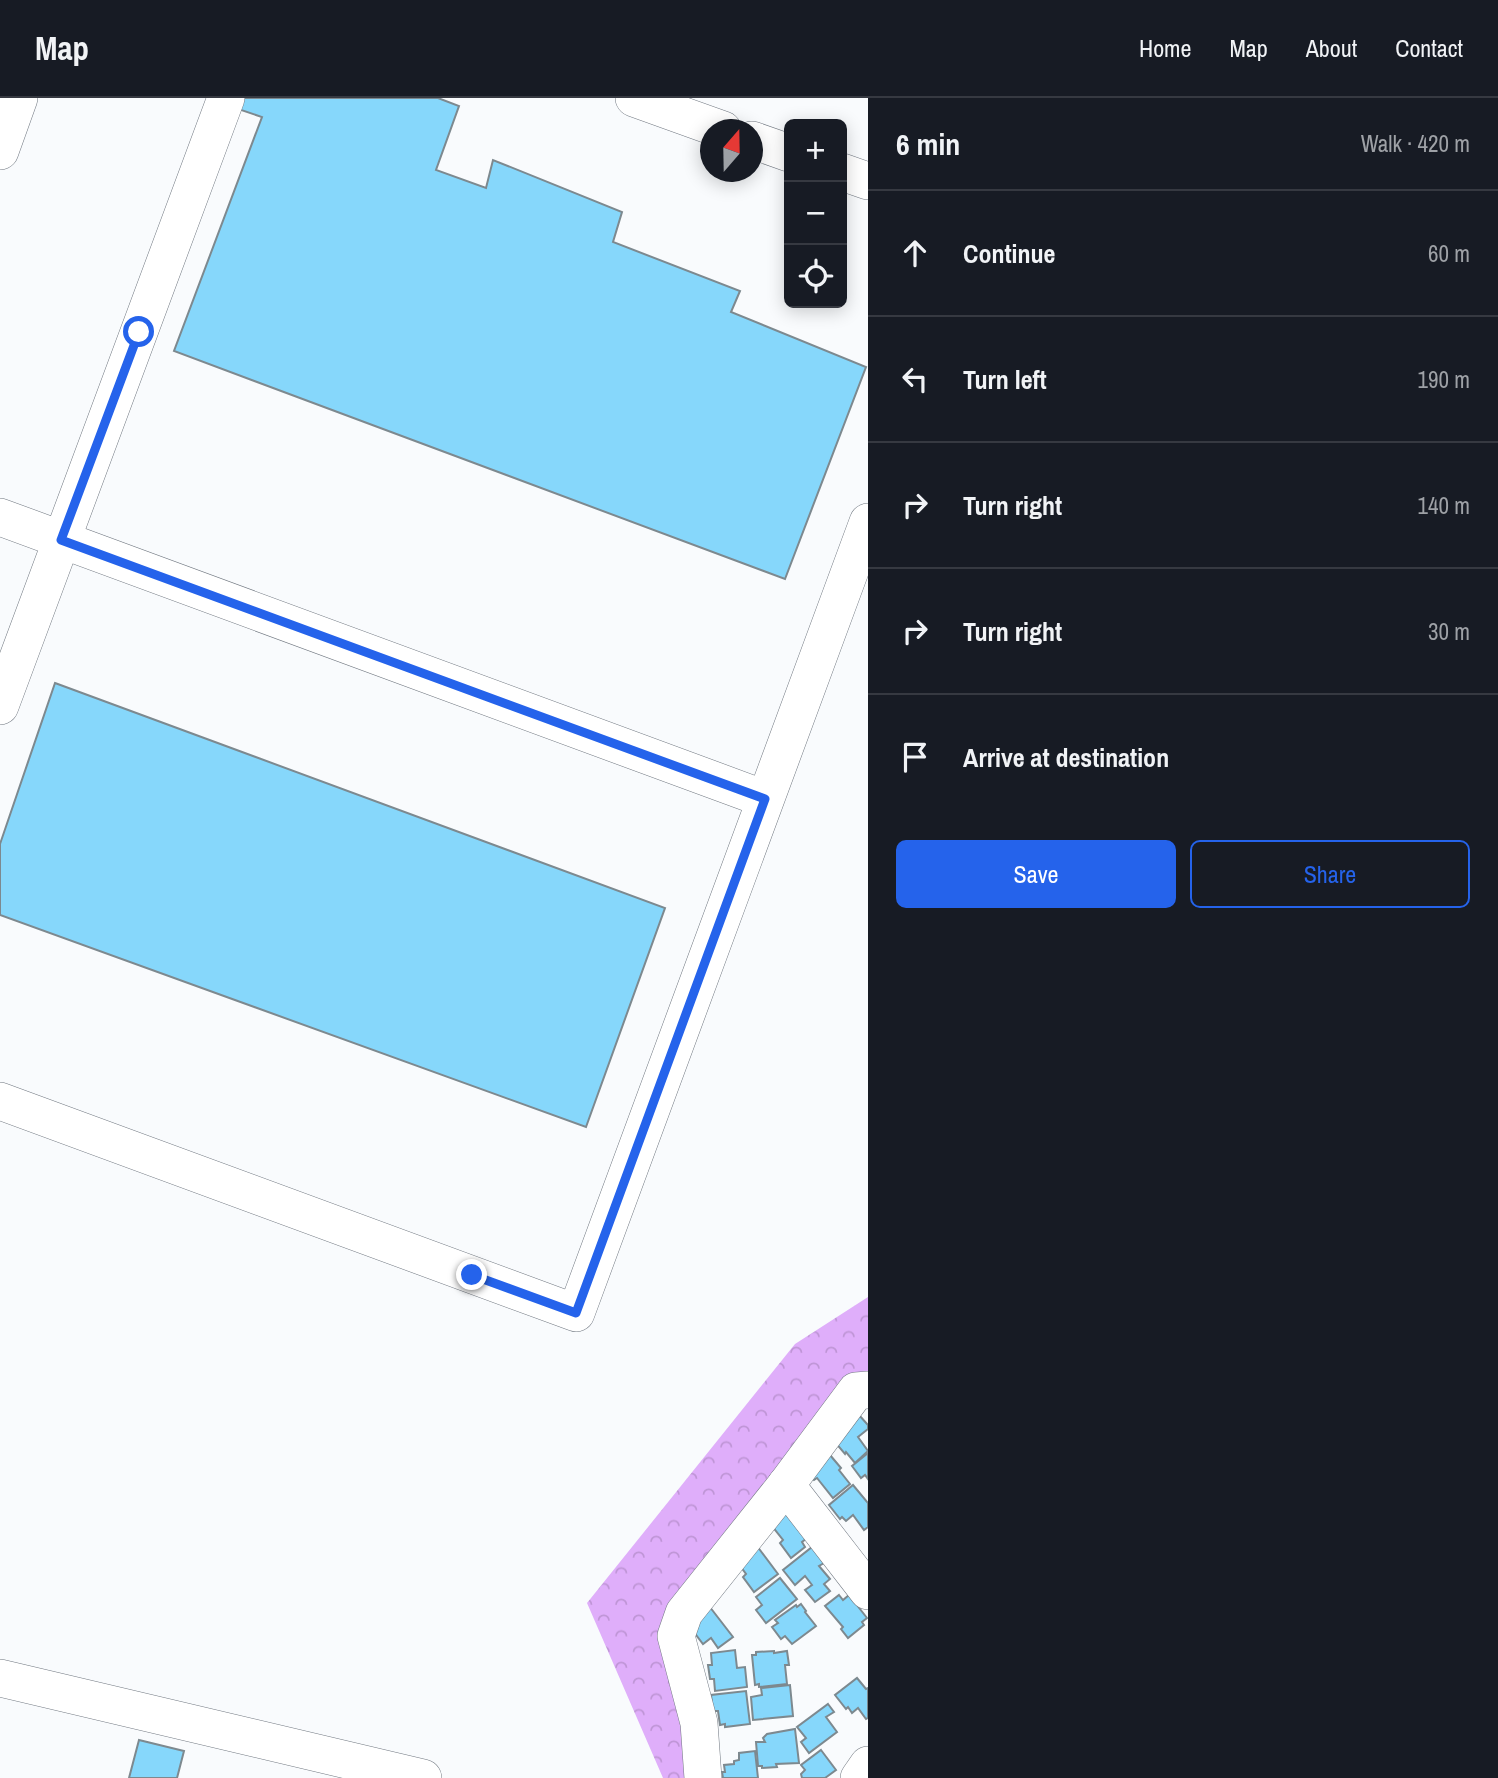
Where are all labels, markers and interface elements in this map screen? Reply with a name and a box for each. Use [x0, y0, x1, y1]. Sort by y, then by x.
text: Map [35, 26, 89, 70]
text: Home [1139, 32, 1191, 64]
text: Map [1229, 32, 1268, 64]
text: About [1306, 32, 1357, 64]
text: Contact [1395, 32, 1463, 64]
north arrow [700, 119, 763, 182]
map controls [784, 119, 847, 308]
button: + [784, 119, 847, 182]
text: 6 min [896, 124, 960, 164]
text: Walk · 420 m [1361, 128, 1470, 159]
button: − [784, 182, 847, 245]
icon: ahead [896, 234, 934, 272]
text: Continue [963, 236, 1055, 271]
text: 60 m [1428, 238, 1470, 269]
button: locate [784, 245, 847, 308]
route start [123, 316, 154, 347]
icon: left [896, 360, 934, 398]
text: Turn left [963, 362, 1047, 397]
text: 190 m [1418, 364, 1470, 395]
icon: right [896, 486, 934, 524]
text: Turn right [963, 488, 1062, 523]
text: 140 m [1418, 490, 1470, 521]
icon: right [896, 612, 934, 650]
text: Turn right [963, 614, 1062, 649]
text: 30 m [1428, 616, 1470, 647]
icon: arrive [896, 738, 934, 776]
text: Arrive at destination [963, 740, 1169, 775]
button: Save [896, 840, 1176, 908]
button: Share [1190, 840, 1470, 908]
route end [456, 1259, 487, 1290]

